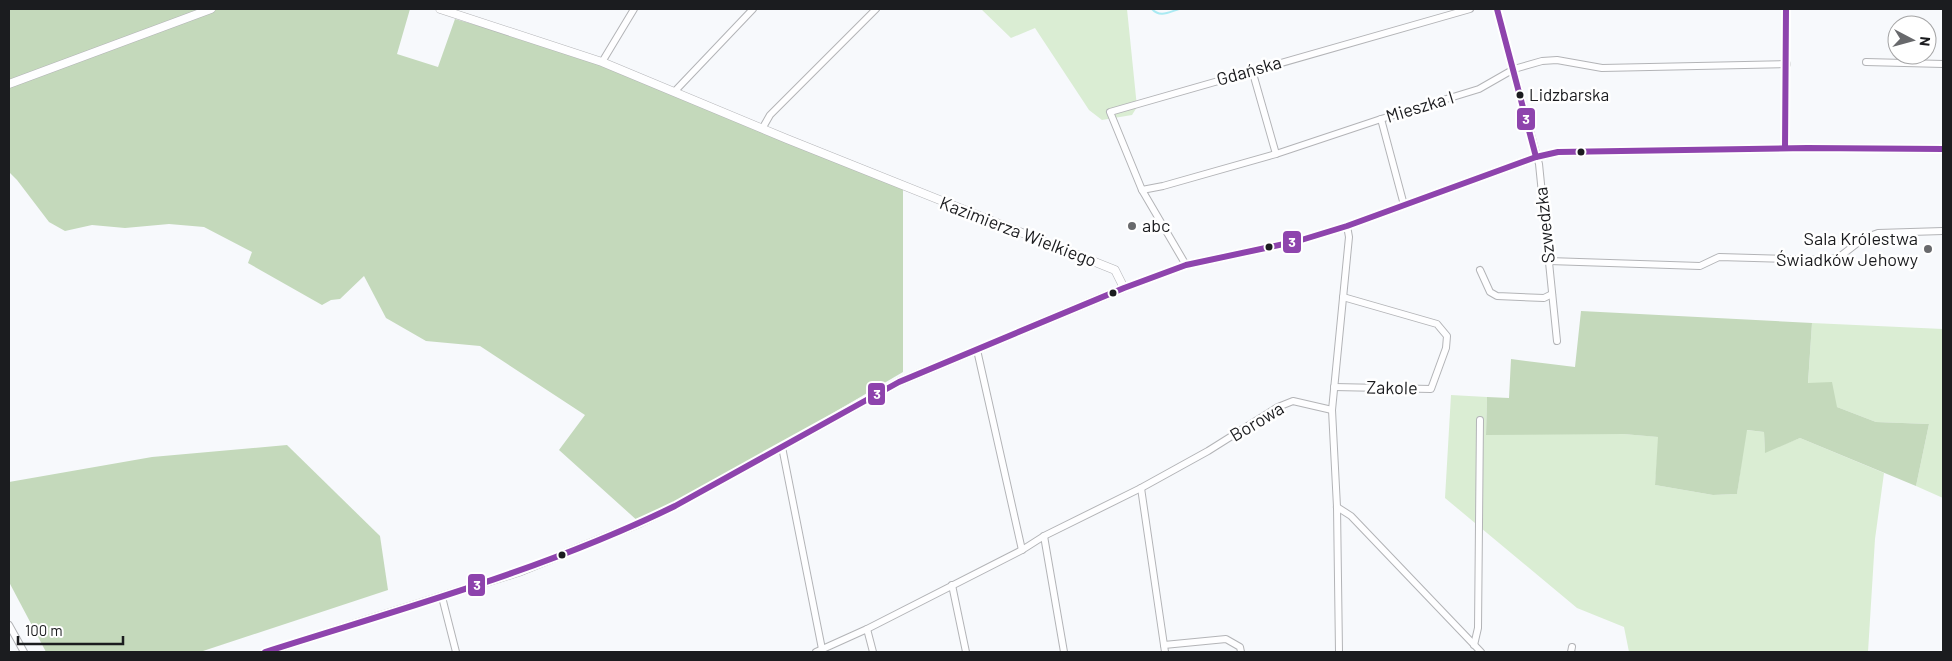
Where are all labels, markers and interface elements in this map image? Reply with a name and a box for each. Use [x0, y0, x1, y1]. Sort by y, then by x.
north arrow [1887, 15, 1937, 65]
text: N [1916, 36, 1934, 47]
street label: Gdańska [1214, 50, 1284, 90]
place label: Lidzbarska [1529, 84, 1609, 104]
street label: Mieszka I [1383, 85, 1456, 127]
marker: Lidzbarska [1515, 90, 1525, 100]
line badge: 3 [1516, 107, 1536, 131]
text: 3 [1522, 110, 1530, 127]
unlabelled marker [1576, 147, 1586, 157]
street label: Szwedzka [1529, 186, 1559, 264]
street label: Kazimierza Wielkiego [937, 191, 1100, 271]
place label: abc [1142, 214, 1170, 236]
marker: abc [1126, 220, 1138, 232]
place label: Sala Królestwa Świadków Jehowy [1776, 227, 1918, 270]
line badge: 3 [1282, 230, 1302, 254]
text: 3 [1288, 233, 1296, 250]
unlabelled marker [1264, 242, 1274, 252]
marker: Sala Królestwa Świadków Jehowy [1922, 243, 1934, 255]
unlabelled marker [1108, 288, 1118, 298]
street label: Zakole [1366, 376, 1418, 398]
line badge: 3 [867, 382, 886, 406]
text: 3 [873, 385, 881, 402]
street label: Borowa [1226, 397, 1287, 446]
unlabelled marker [557, 550, 567, 560]
line badge: 3 [467, 573, 486, 597]
text: 3 [473, 576, 481, 593]
scale bar [18, 614, 122, 646]
text: 100 m [25, 621, 63, 639]

